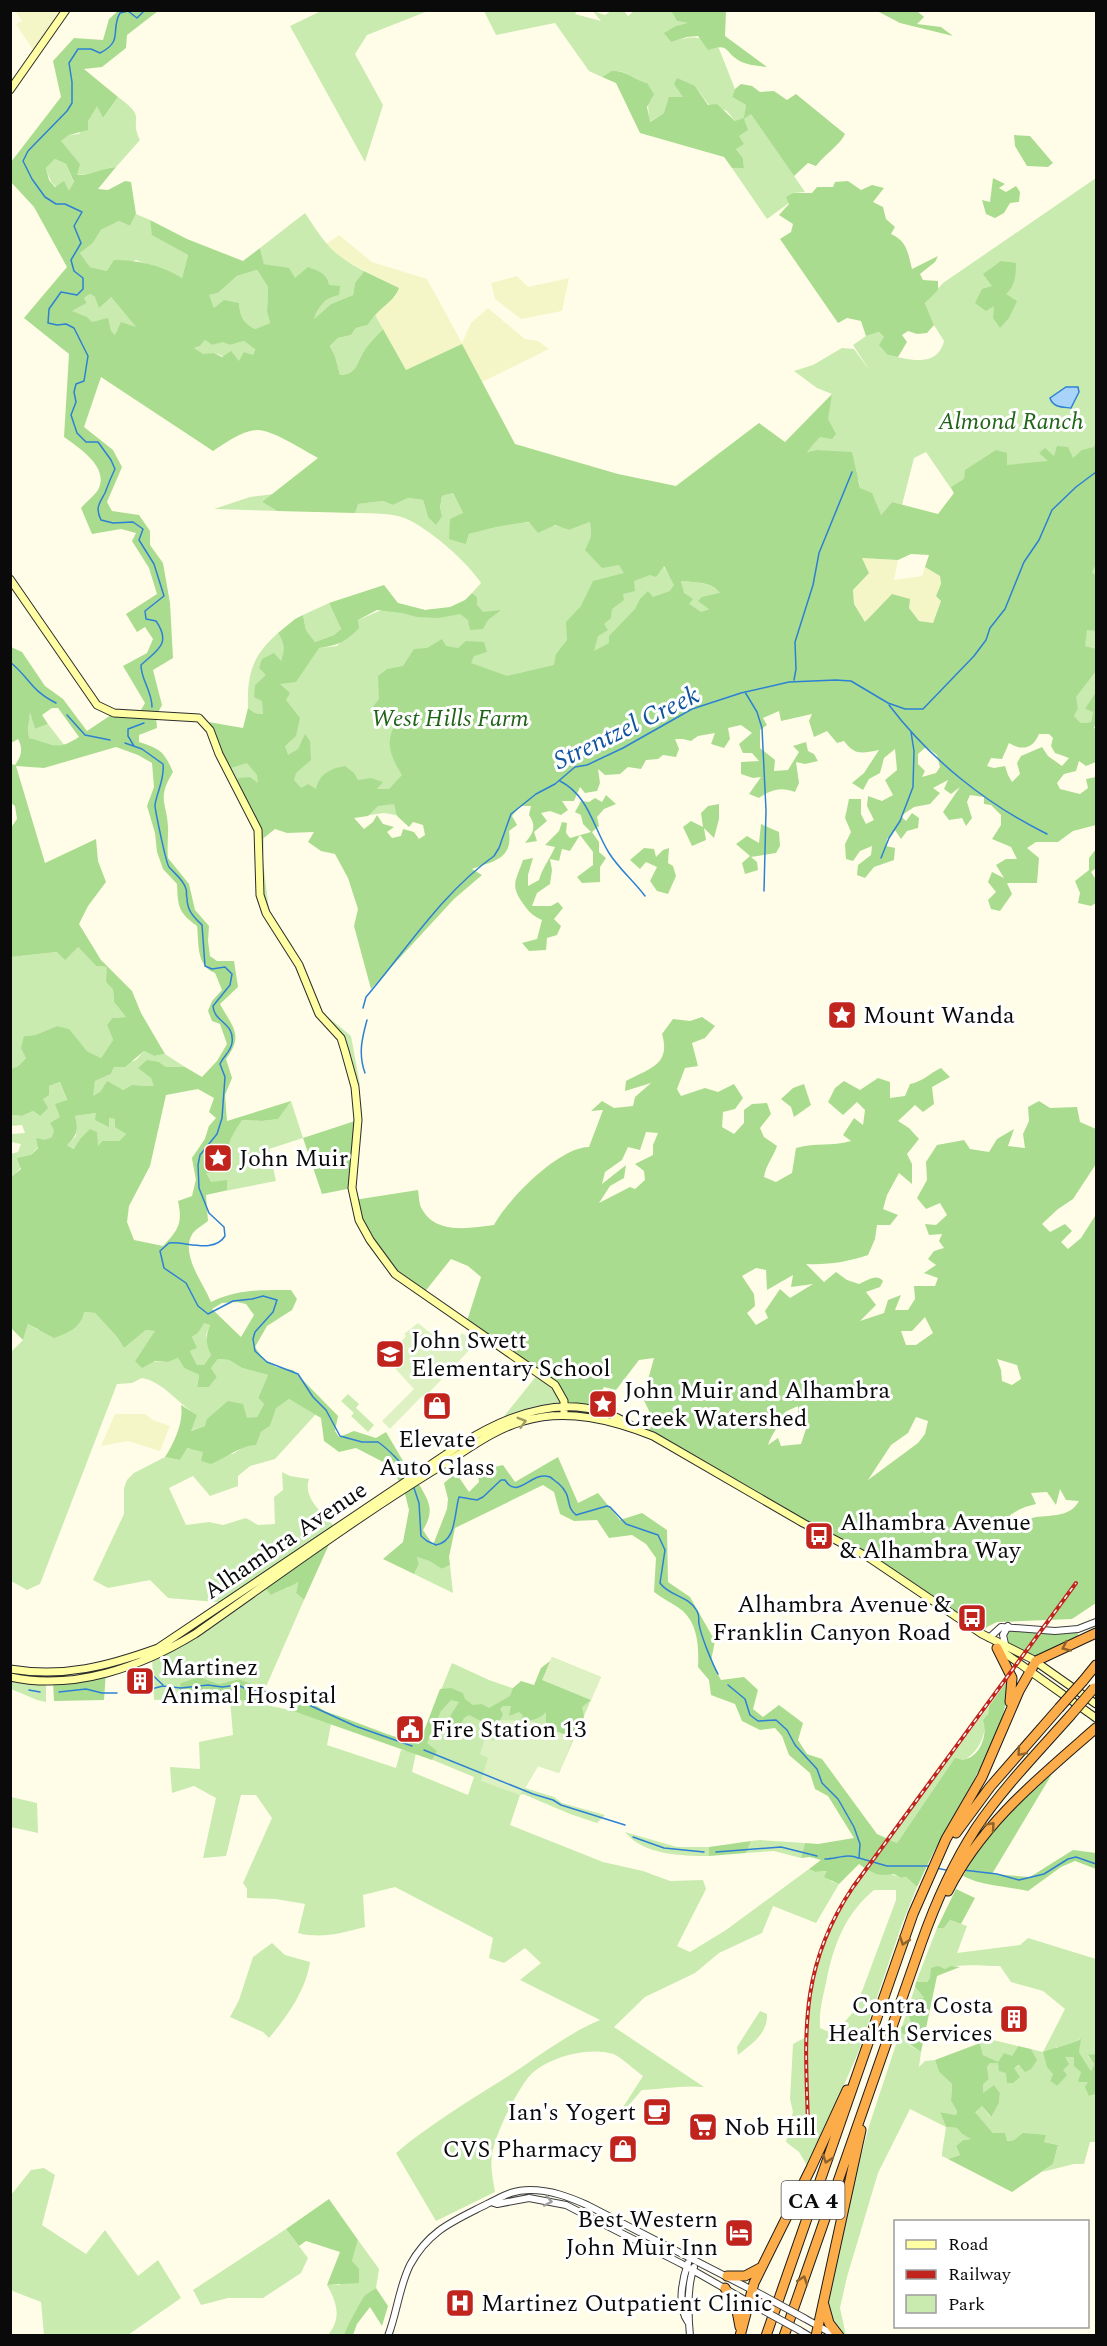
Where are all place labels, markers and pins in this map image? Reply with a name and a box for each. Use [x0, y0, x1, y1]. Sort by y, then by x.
place label: Mount Wanda [863, 998, 1015, 1034]
place icon: Mount Wanda [826, 999, 858, 1031]
place label: John Muir [239, 1141, 348, 1177]
place icon: John Muir [202, 1142, 234, 1174]
place label: John Swett Elementary School [411, 1323, 611, 1387]
school or university icon: John Swett Elementary School [374, 1338, 406, 1370]
place label: John Muir and Alhambra Creek Watershed [624, 1373, 890, 1437]
place icon: John Muir and Alhambra Creek Watershed [587, 1388, 619, 1420]
shop icon: Elevate Auto Glass [421, 1390, 453, 1422]
place label: Elevate Auto Glass [379, 1422, 495, 1486]
place label: Alhambra Avenue & Alhambra Way [840, 1505, 1031, 1569]
bus stop icon: Alhambra Avenue & Alhambra Way [803, 1520, 835, 1552]
place label: Alhambra Avenue & Franklin Canyon Road [712, 1587, 951, 1651]
bus stop icon: Alhambra Avenue & Franklin Canyon Road [956, 1602, 988, 1634]
place label: Martinez Animal Hospital [161, 1650, 337, 1714]
building icon: Martinez Animal Hospital [124, 1665, 156, 1697]
place label: Fire Station 13 [431, 1712, 586, 1748]
public building icon: Fire Station 13 [394, 1713, 426, 1745]
place label: Contra Costa Health Services [828, 1988, 993, 2052]
building icon: Contra Costa Health Services [998, 2003, 1030, 2035]
place label: Ian's Yogert [508, 2095, 636, 2131]
cafe icon: Ian's Yogert [641, 2096, 673, 2128]
place label: Nob Hill [724, 2110, 817, 2146]
supermarket icon: Nob Hill [687, 2111, 719, 2143]
place label: CVS Pharmacy [443, 2132, 603, 2168]
shop icon: CVS Pharmacy [607, 2133, 639, 2165]
place label: Best Western John Muir Inn [565, 2202, 718, 2266]
hotel icon: Best Western John Muir Inn [723, 2217, 755, 2249]
place label: Martinez Outpatient Clinic [481, 2286, 772, 2322]
hospital icon: Martinez Outpatient Clinic [444, 2287, 476, 2319]

